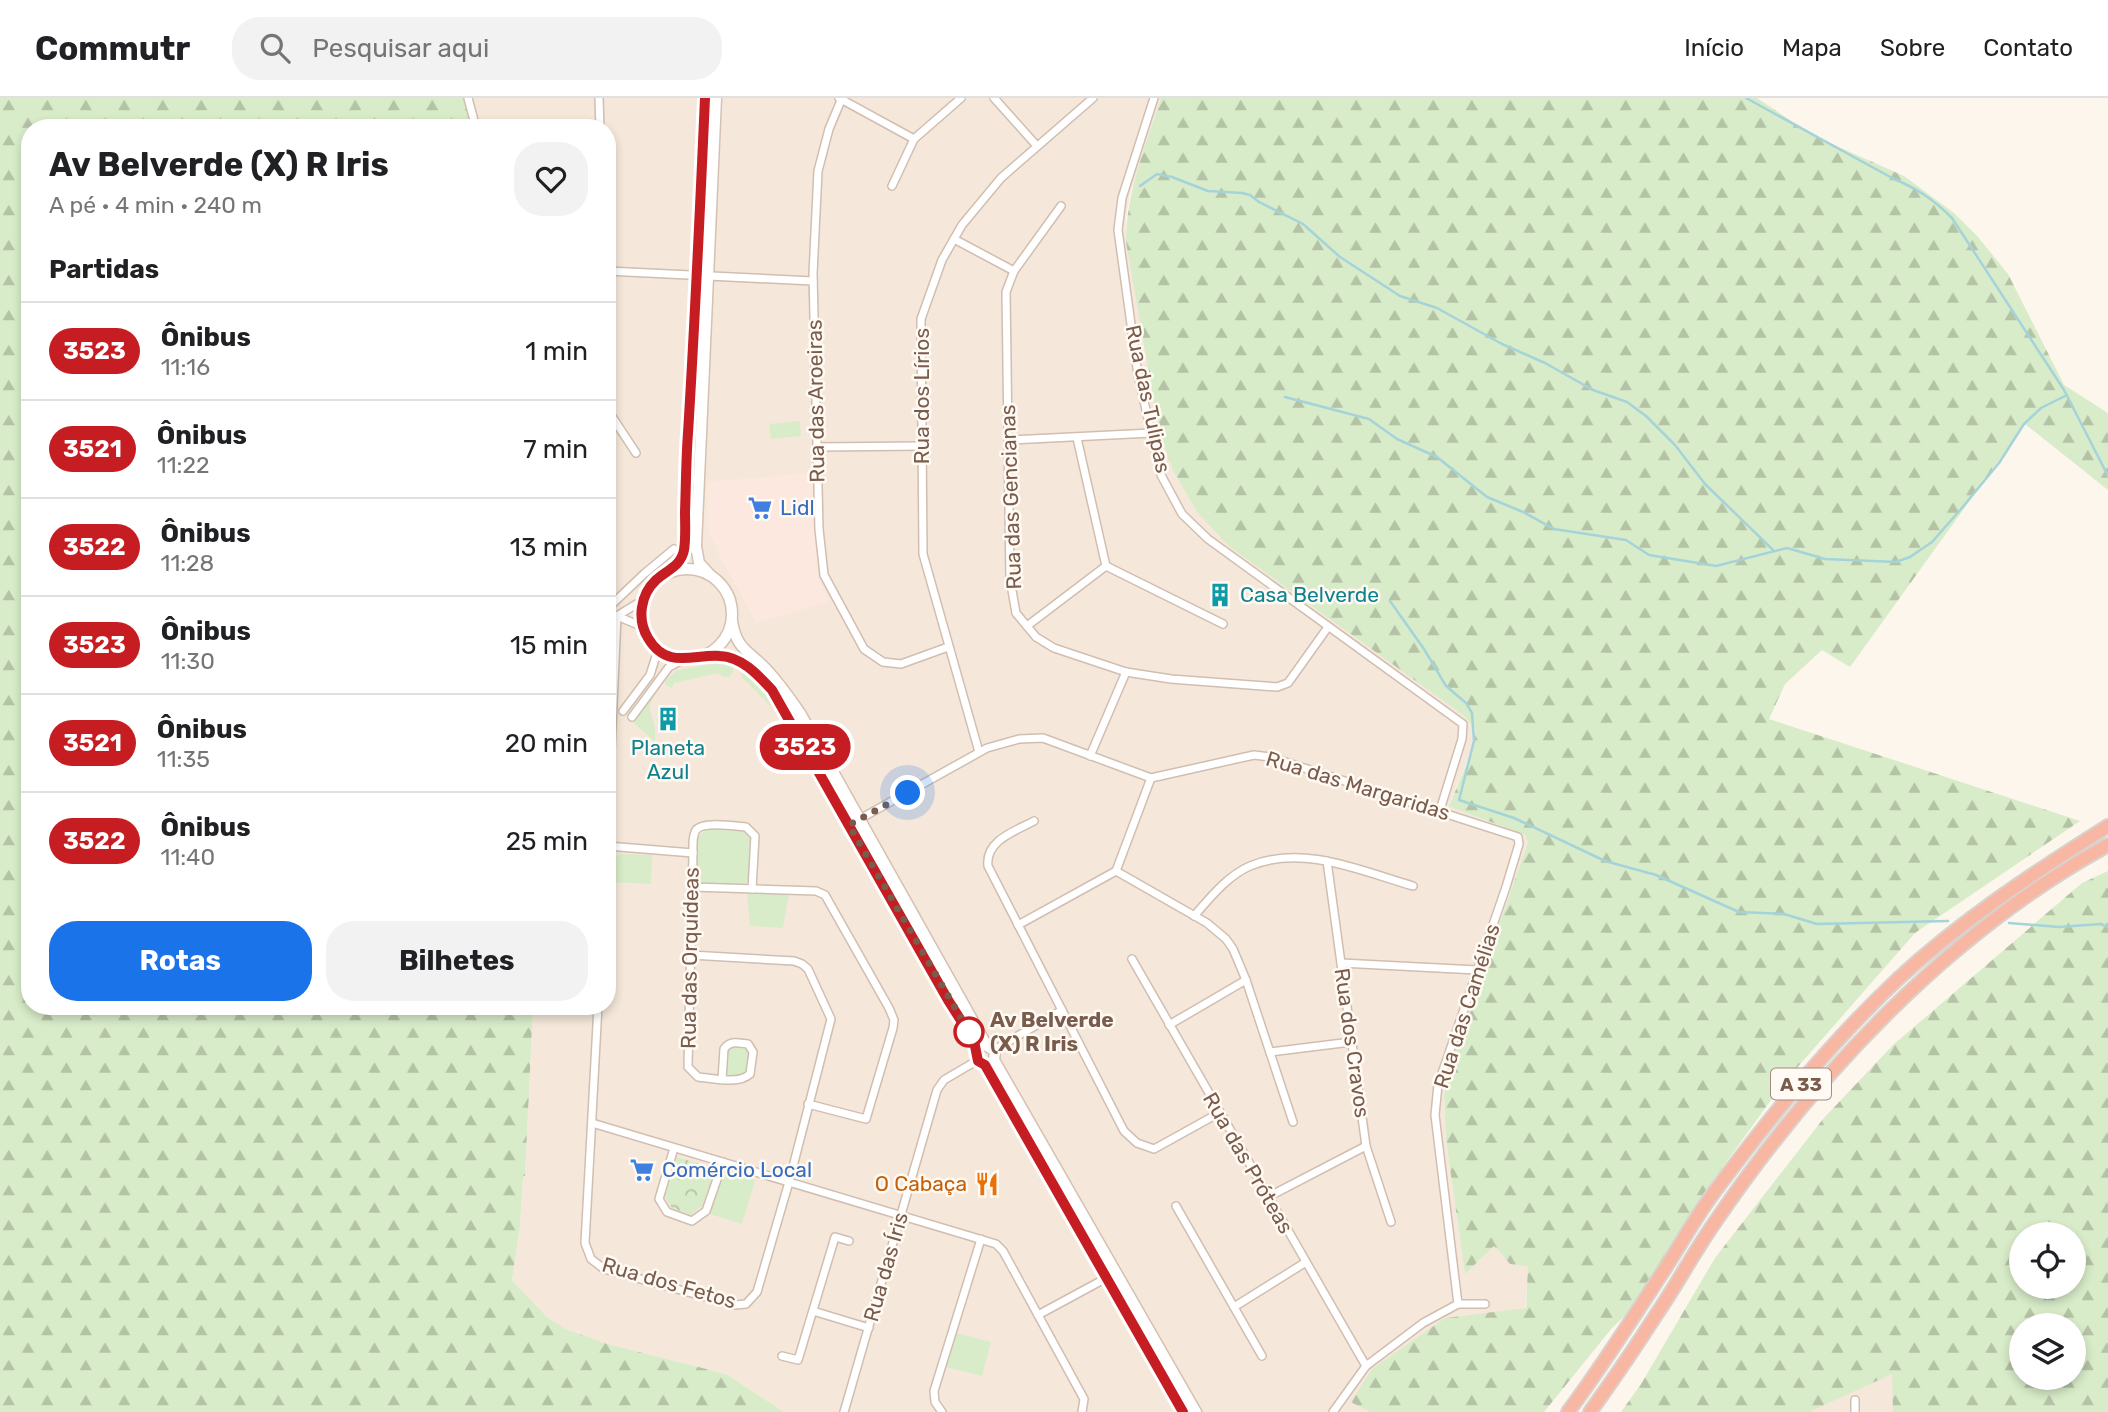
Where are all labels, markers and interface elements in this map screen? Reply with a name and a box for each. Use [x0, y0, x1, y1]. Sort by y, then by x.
search box [232, 17, 722, 80]
text: Commutr [35, 29, 190, 68]
icon: search [256, 29, 294, 67]
text: Pesquisar aqui [312, 33, 489, 64]
text: Início [1684, 34, 1744, 62]
text: Mapa [1782, 34, 1842, 62]
text: Sobre [1880, 34, 1945, 62]
text: Contato [1983, 34, 2073, 62]
button: heart [514, 142, 588, 216]
text: Av Belverde (X) R Iris [49, 145, 389, 184]
text: A pé · 4 min · 240 m [49, 191, 262, 219]
text: Partidas [49, 254, 159, 285]
street label: Rua das Aroeiras [802, 319, 829, 483]
text: Ônibus [161, 322, 251, 353]
street label: Rua das Tulipas [1121, 323, 1176, 475]
street label: Rua dos Lírios [909, 328, 934, 464]
text: 1 min [525, 336, 588, 367]
text: 3523 [63, 337, 126, 365]
text: 11:16 [161, 353, 210, 381]
street label: Rua das Gencianas [995, 404, 1026, 590]
text: Ônibus [157, 420, 247, 451]
text: 7 min [523, 434, 588, 465]
text: 3521 [63, 435, 122, 463]
text: 11:22 [157, 451, 209, 479]
supermarket icon: Lidl [746, 494, 774, 522]
place label: Lidl [780, 495, 815, 520]
text: Ônibus [161, 518, 251, 549]
text: 13 min [510, 532, 588, 563]
text: 3522 [63, 533, 126, 561]
text: 11:28 [161, 549, 214, 577]
building icon: Casa Belverde [1206, 581, 1234, 609]
place label: Casa Belverde [1240, 582, 1379, 607]
text: Ônibus [161, 616, 251, 647]
text: 15 min [510, 630, 588, 661]
text: 3523 [63, 631, 126, 659]
text: 11:30 [161, 647, 215, 675]
building icon: Planeta Azul [654, 705, 682, 733]
text: Ônibus [157, 714, 247, 745]
line badge: 3523 [756, 724, 854, 770]
text: 20 min [505, 728, 588, 759]
text: 3521 [63, 729, 122, 757]
text: 3523 [774, 733, 836, 761]
place label: Planeta Azul [631, 735, 705, 784]
text: 11:35 [157, 745, 210, 773]
street label: Rua das Margaridas [1263, 746, 1453, 825]
your location [890, 775, 925, 810]
text: Ônibus [161, 812, 251, 843]
text: 25 min [506, 826, 588, 857]
text: 3522 [63, 827, 126, 855]
text: 11:40 [161, 843, 215, 871]
street label: Rua das Orquídeas [675, 867, 704, 1049]
street label: Rua das Camélias [1428, 920, 1505, 1091]
button: Rotas [49, 921, 312, 1001]
button: Bilhetes [326, 921, 588, 1001]
street label: Rua dos Cravos [1330, 967, 1375, 1119]
place label: Av Belverde (X) R Iris [990, 1007, 1114, 1056]
marker: Av Belverde (X) R Iris [954, 1017, 984, 1047]
road number: A 33 [1771, 1068, 1831, 1100]
street label: Rua das Próteas [1198, 1088, 1299, 1238]
supermarket icon: Comércio Local [628, 1156, 656, 1184]
place label: Comércio Local [662, 1157, 812, 1182]
restaurant icon: O Cabaça [973, 1170, 1001, 1198]
place label: O Cabaça [875, 1171, 967, 1196]
street label: Rua das Íris [858, 1209, 913, 1324]
map controls [2009, 1222, 2086, 1390]
button: locate [2009, 1222, 2086, 1299]
street label: Rua dos Fetos [599, 1251, 739, 1314]
button: layers [2009, 1313, 2086, 1390]

